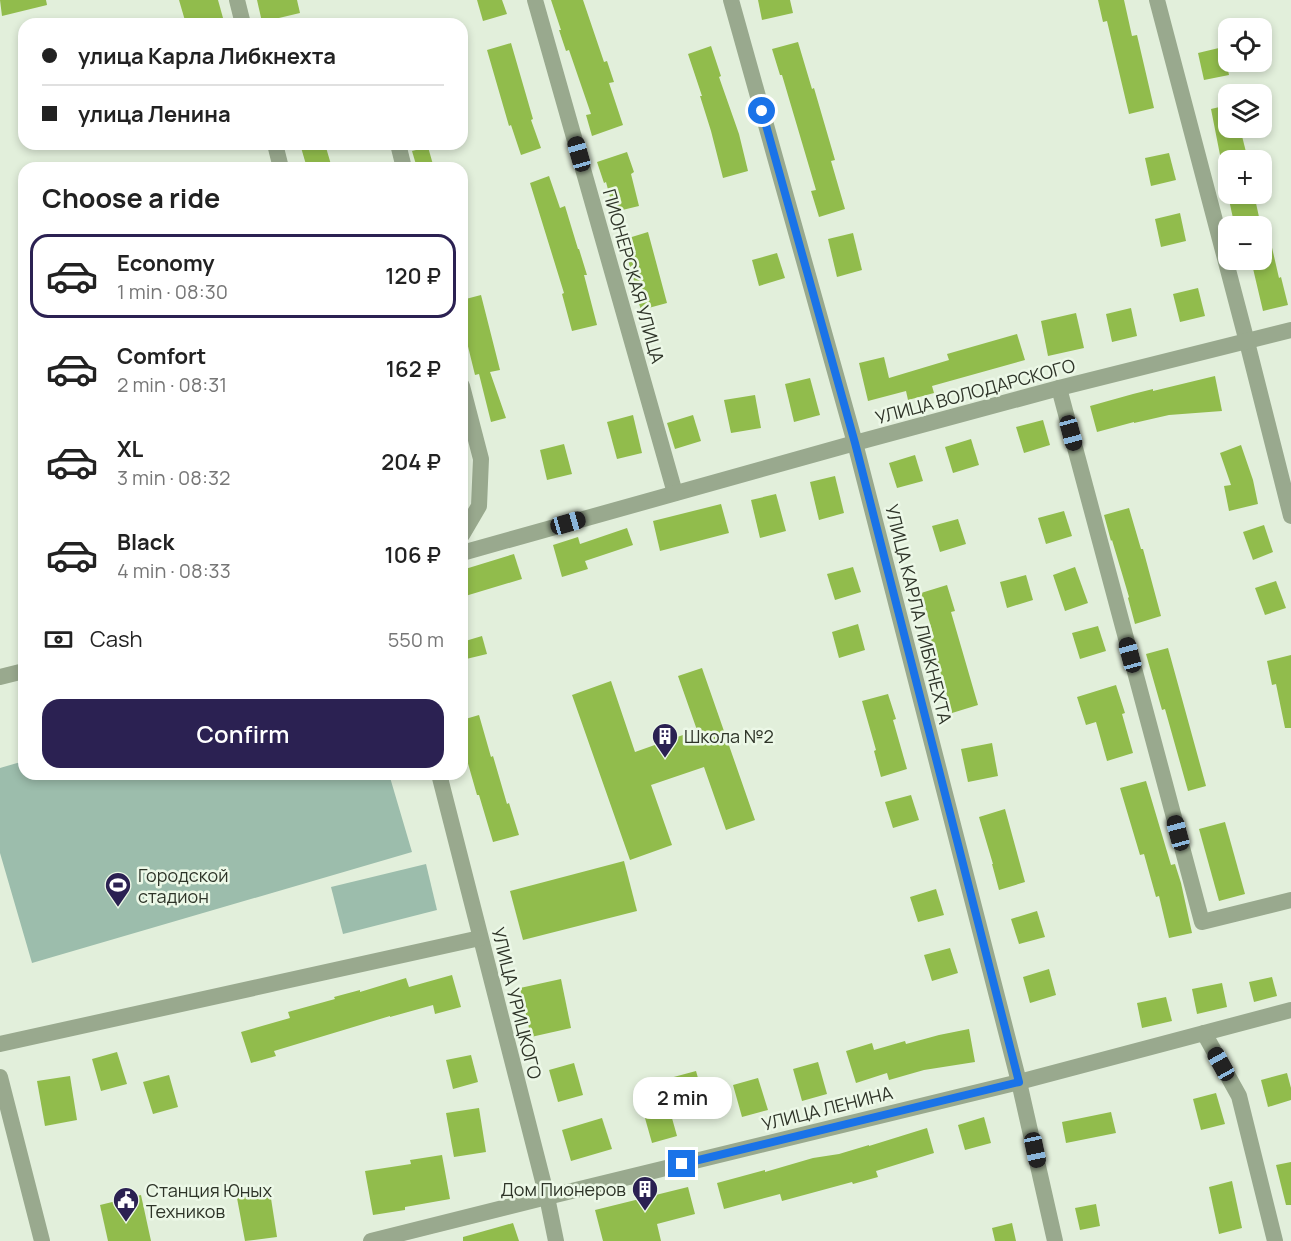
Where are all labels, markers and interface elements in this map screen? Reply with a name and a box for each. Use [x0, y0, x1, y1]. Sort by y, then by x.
map controls [1218, 18, 1272, 270]
button: locate [1218, 18, 1272, 72]
text: улица Карла Либкнехта [78, 41, 336, 71]
button: layers [1218, 84, 1272, 138]
route start [748, 97, 775, 124]
text: улица Ленина [78, 99, 231, 129]
car [565, 134, 593, 174]
button: + [1218, 150, 1272, 204]
text: Choose a ride [42, 179, 220, 216]
street label: ПИОНЕРСКАЯ УЛИЦА [598, 186, 671, 367]
button: − [1218, 216, 1272, 270]
text: Economy [117, 248, 215, 278]
icon: car [45, 249, 99, 303]
text: 120 ₽ [385, 261, 441, 291]
text: 1 min · 08:30 [117, 278, 228, 305]
text: Comfort [117, 341, 206, 371]
icon: car [45, 342, 99, 396]
street label: УЛИЦА ВОЛОДАРСКОГО [872, 353, 1078, 429]
text: 162 ₽ [386, 354, 441, 384]
text: 2 min · 08:31 [117, 371, 227, 398]
car [1058, 413, 1084, 453]
text: XL [117, 434, 143, 464]
icon: car [45, 435, 99, 489]
text: 204 ₽ [381, 447, 441, 477]
text: 3 min · 08:32 [117, 464, 230, 491]
street label: УЛИЦА КАРЛА ЛИБКНЕХТА [880, 502, 958, 727]
car [548, 509, 588, 537]
text: Black [117, 527, 174, 557]
icon: car [45, 528, 99, 582]
text: 106 ₽ [385, 540, 441, 570]
text: 4 min · 08:33 [117, 557, 231, 584]
icon: cash [42, 623, 75, 656]
text: Cash [90, 624, 143, 654]
text: 550 m [388, 626, 444, 653]
car [1117, 635, 1143, 675]
button: Confirm [42, 699, 444, 768]
building icon: Школа №2 [650, 721, 680, 759]
place label: Школа №2 [684, 724, 774, 748]
car [1165, 813, 1191, 853]
place label: Городской стадион [138, 863, 228, 908]
sports icon: Городской стадион [103, 870, 133, 908]
street label: УЛИЦА УРИЦКОГО [487, 925, 547, 1081]
car [1204, 1044, 1238, 1084]
callout: 2 min [632, 1077, 732, 1119]
street label: УЛИЦА ЛЕНИНА [759, 1080, 895, 1136]
text: 2 min [657, 1084, 708, 1111]
car [1022, 1131, 1048, 1169]
route end [668, 1150, 695, 1177]
building icon: Дом Пионеров [630, 1174, 660, 1212]
place label: Дом Пионеров [501, 1177, 626, 1201]
place label: Станция Юных Техников [146, 1178, 272, 1223]
public building icon: Станция Юных Техников [111, 1185, 141, 1223]

